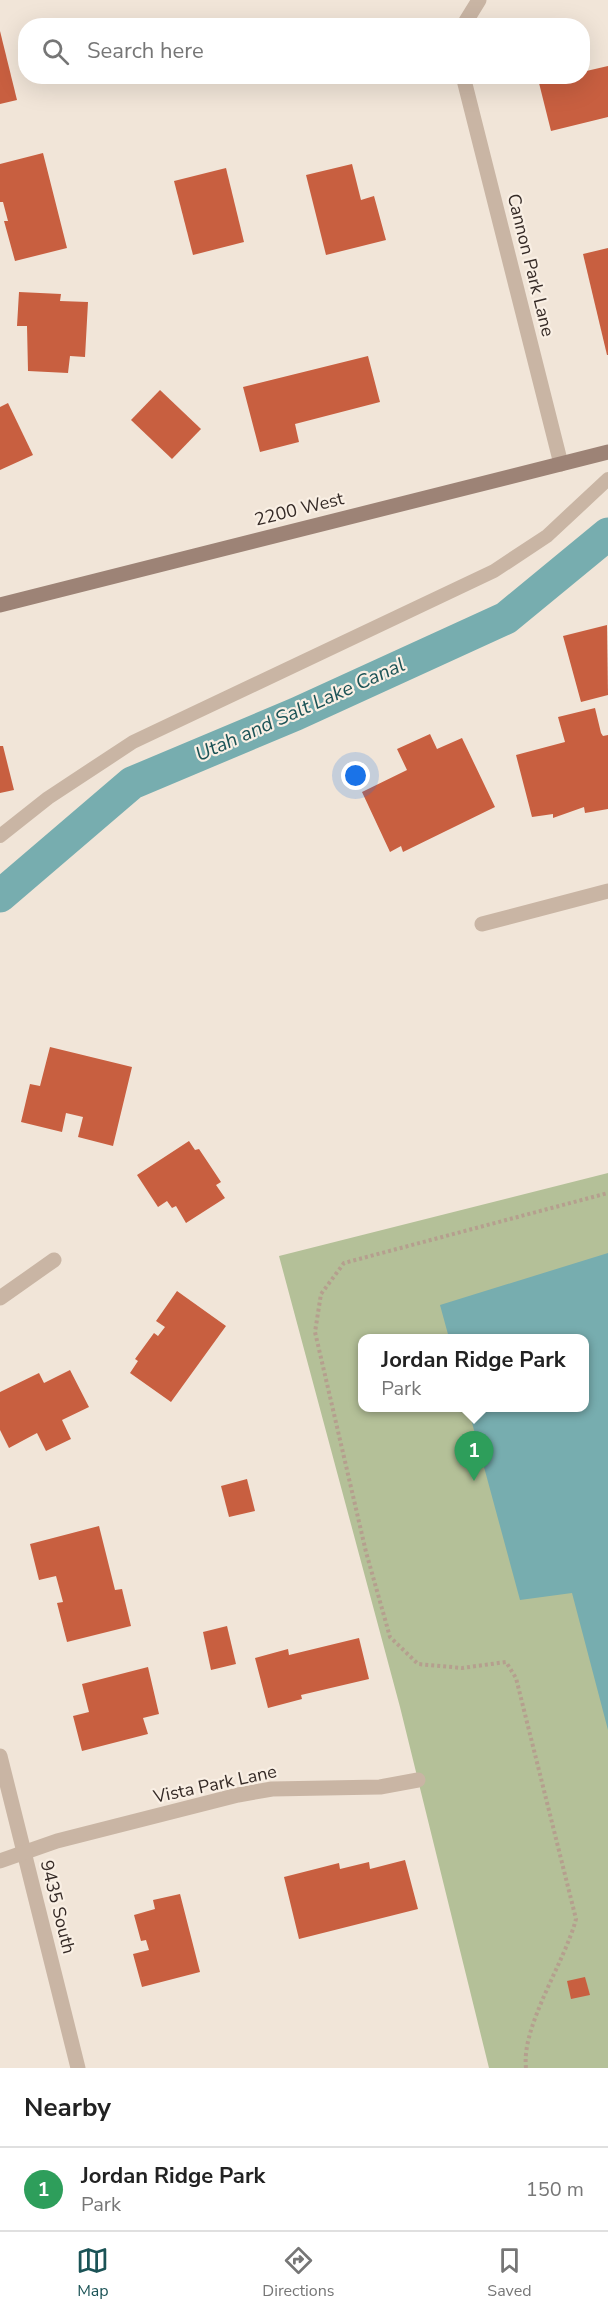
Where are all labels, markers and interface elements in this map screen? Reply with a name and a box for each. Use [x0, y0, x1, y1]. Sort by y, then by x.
search box [18, 18, 590, 84]
icon: search [39, 35, 72, 68]
text: Search here [87, 36, 204, 66]
street label: Cannon Park Lane [502, 191, 560, 339]
street label: 2200 West [252, 486, 347, 532]
water label: Utah and Salt Lake Canal [191, 651, 409, 768]
your location [341, 761, 370, 790]
popup [358, 1334, 589, 1412]
text: Jordan Ridge Park [381, 1345, 566, 1375]
text: Park [381, 1375, 421, 1402]
pin: 1 [454, 1432, 494, 1481]
street label: Vista Park Lane [150, 1759, 279, 1809]
street label: 9435 South [35, 1858, 81, 1956]
text: Nearby [24, 2090, 111, 2125]
text: Jordan Ridge Park [81, 2161, 265, 2191]
text: 1 [38, 2176, 50, 2203]
text: 150 m [526, 2176, 584, 2203]
text: Park [81, 2191, 121, 2218]
tab: Map [76, 2244, 109, 2302]
tab: Directions [262, 2244, 334, 2302]
tab: Saved [487, 2244, 532, 2302]

